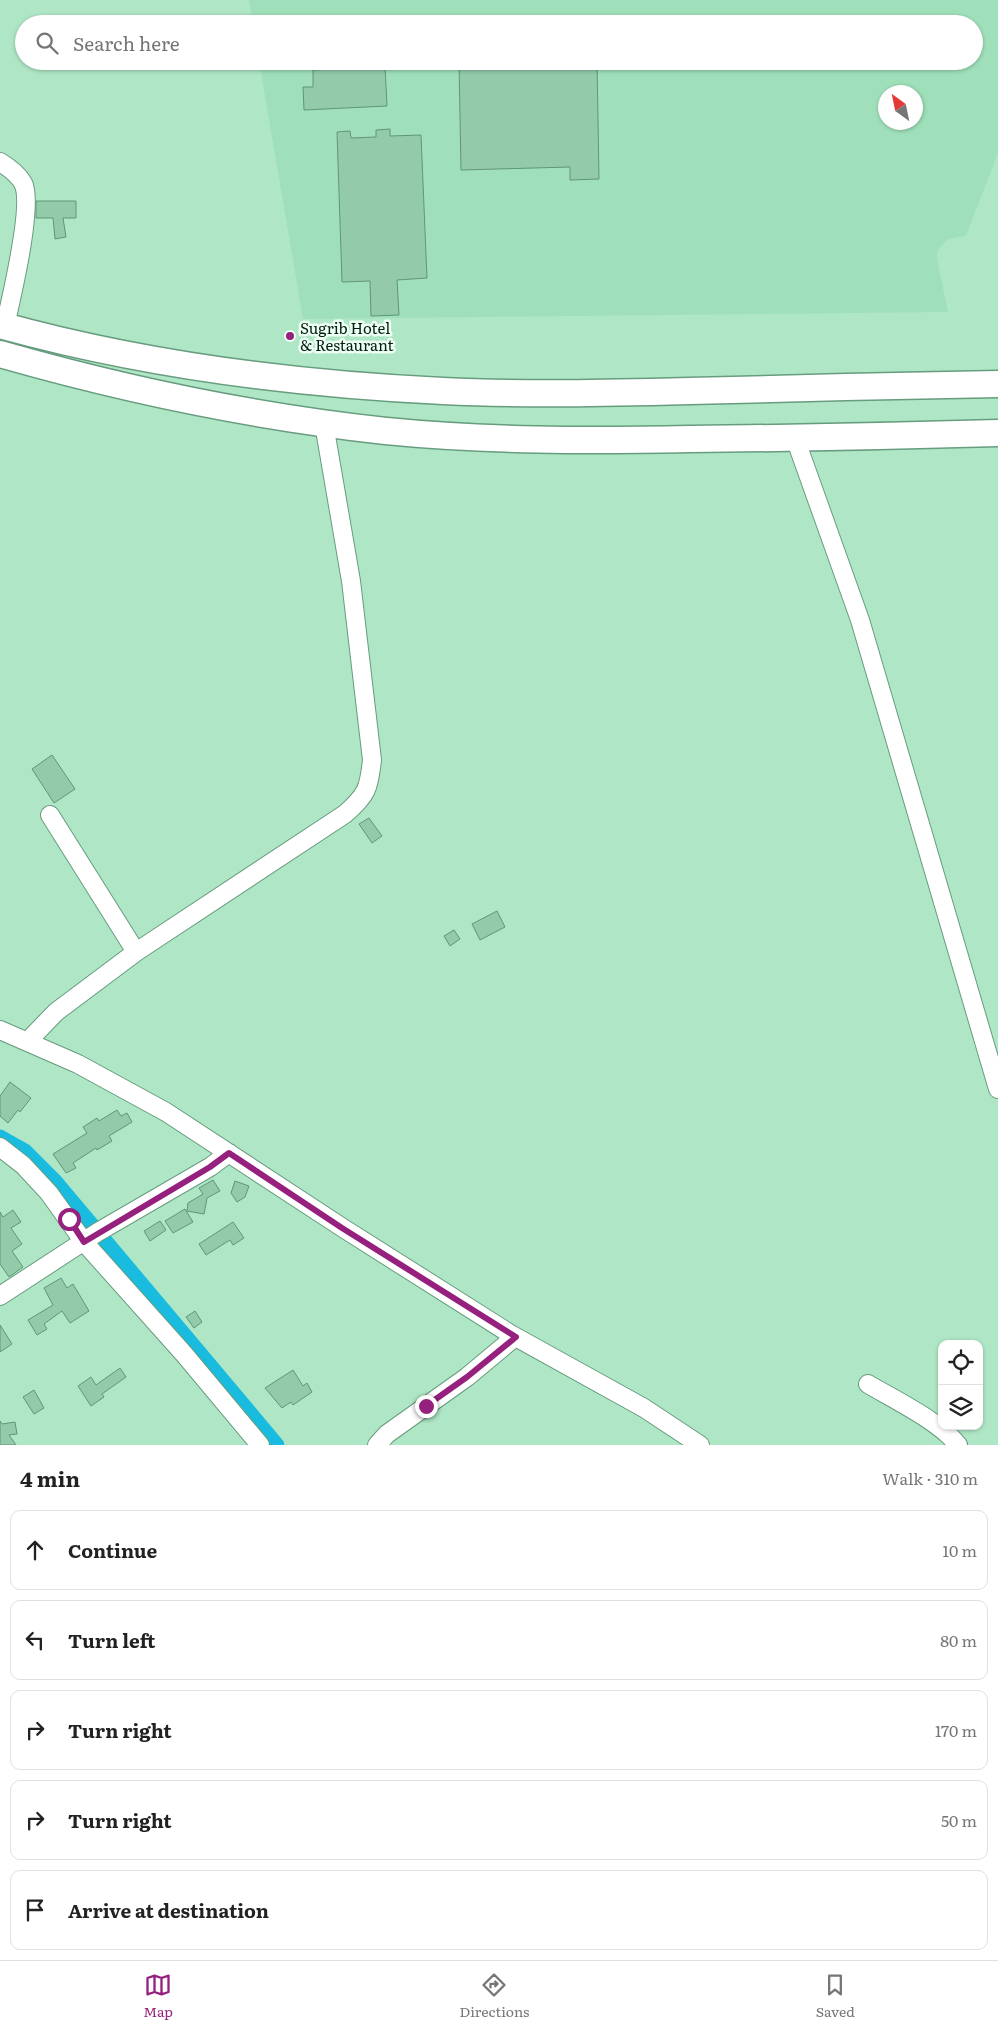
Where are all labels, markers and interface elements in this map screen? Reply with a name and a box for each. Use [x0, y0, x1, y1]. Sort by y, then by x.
search box [15, 15, 983, 70]
icon: search [33, 29, 61, 57]
text: Search here [73, 29, 180, 57]
north arrow [878, 85, 923, 130]
place label: Sugrib Hotel & Restaurant [300, 316, 393, 356]
marker: Sugrib Hotel & Restaurant [284, 330, 296, 342]
route start [58, 1208, 81, 1231]
map controls [938, 1340, 983, 1430]
button: locate [938, 1340, 983, 1385]
button: layers [938, 1385, 983, 1430]
route end [415, 1395, 438, 1418]
text: 4 min [20, 1462, 80, 1493]
text: Walk · 310 m [882, 1466, 978, 1490]
icon: ahead [21, 1536, 49, 1564]
text: Continue [68, 1536, 157, 1564]
text: 10 m [943, 1538, 977, 1562]
icon: left [21, 1626, 49, 1654]
text: Turn left [68, 1626, 155, 1654]
text: 80 m [940, 1628, 977, 1652]
icon: right [21, 1716, 49, 1744]
text: Turn right [68, 1716, 172, 1744]
text: 170 m [935, 1718, 977, 1742]
icon: right [21, 1806, 49, 1834]
text: Turn right [68, 1806, 172, 1834]
text: 50 m [941, 1808, 977, 1832]
icon: arrive [21, 1896, 49, 1924]
text: Arrive at destination [68, 1896, 269, 1924]
tab: Map [143, 1971, 173, 2021]
tab: Directions [459, 1971, 529, 2021]
tab: Saved [816, 1971, 855, 2021]

